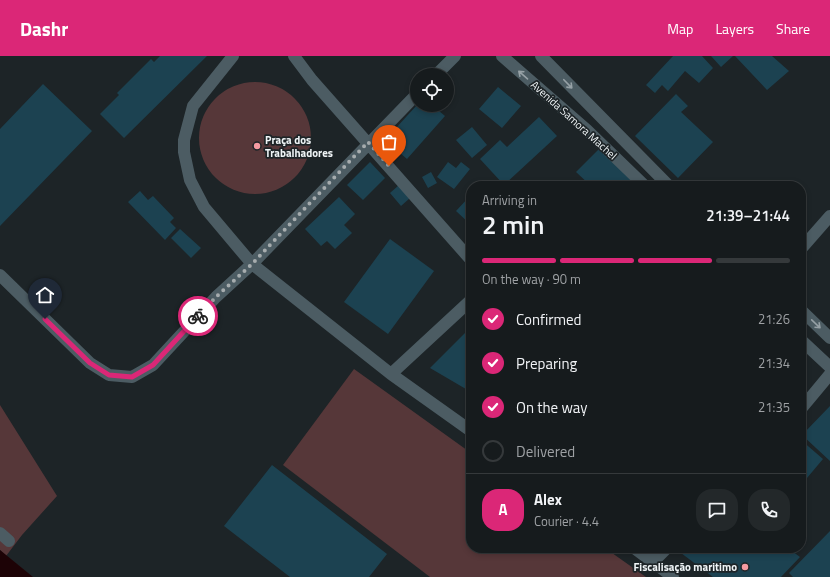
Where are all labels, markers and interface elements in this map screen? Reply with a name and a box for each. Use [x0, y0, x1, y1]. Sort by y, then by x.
text: Dashr [20, 14, 68, 43]
text: Map [667, 18, 693, 39]
text: Layers [715, 18, 754, 39]
text: Share [776, 18, 810, 39]
map controls [410, 68, 454, 112]
button: locate [410, 68, 454, 112]
one-way arrow [518, 70, 529, 79]
street label: Avenida Samora Machel [527, 77, 621, 163]
one-way arrow [563, 79, 573, 89]
pin [372, 125, 406, 166]
icon: bag [378, 131, 400, 153]
place label: Praça dos Trabalhadores [265, 132, 333, 161]
marker: Praça dos Trabalhadores [252, 141, 262, 151]
text: Arriving in [482, 190, 537, 210]
text: 21:39–21:44 [706, 204, 790, 227]
text: 2 min [482, 205, 545, 244]
text: On the way · 90 m [482, 269, 581, 289]
pin [28, 278, 62, 319]
icon: home [34, 284, 56, 306]
courier [178, 296, 218, 336]
icon: bike [187, 305, 209, 327]
icon: check [482, 308, 504, 330]
text: Confirmed [516, 308, 581, 331]
text: 21:26 [758, 309, 790, 329]
one-way arrow [810, 319, 821, 328]
icon: check [482, 352, 504, 374]
text: Preparing [516, 352, 577, 375]
text: 21:34 [758, 353, 790, 373]
icon: check [482, 396, 504, 418]
text: On the way [516, 396, 588, 419]
text: 21:35 [758, 397, 790, 417]
text: Delivered [516, 440, 575, 463]
text: Alex [534, 488, 562, 511]
button: chat [696, 489, 738, 531]
button: phone [748, 489, 790, 531]
text: A [498, 498, 508, 521]
text: Courier · 4.4 [534, 511, 599, 531]
place label: Fiscalisação maritimo [633, 559, 737, 575]
marker: Fiscalisação maritimo [740, 562, 750, 572]

